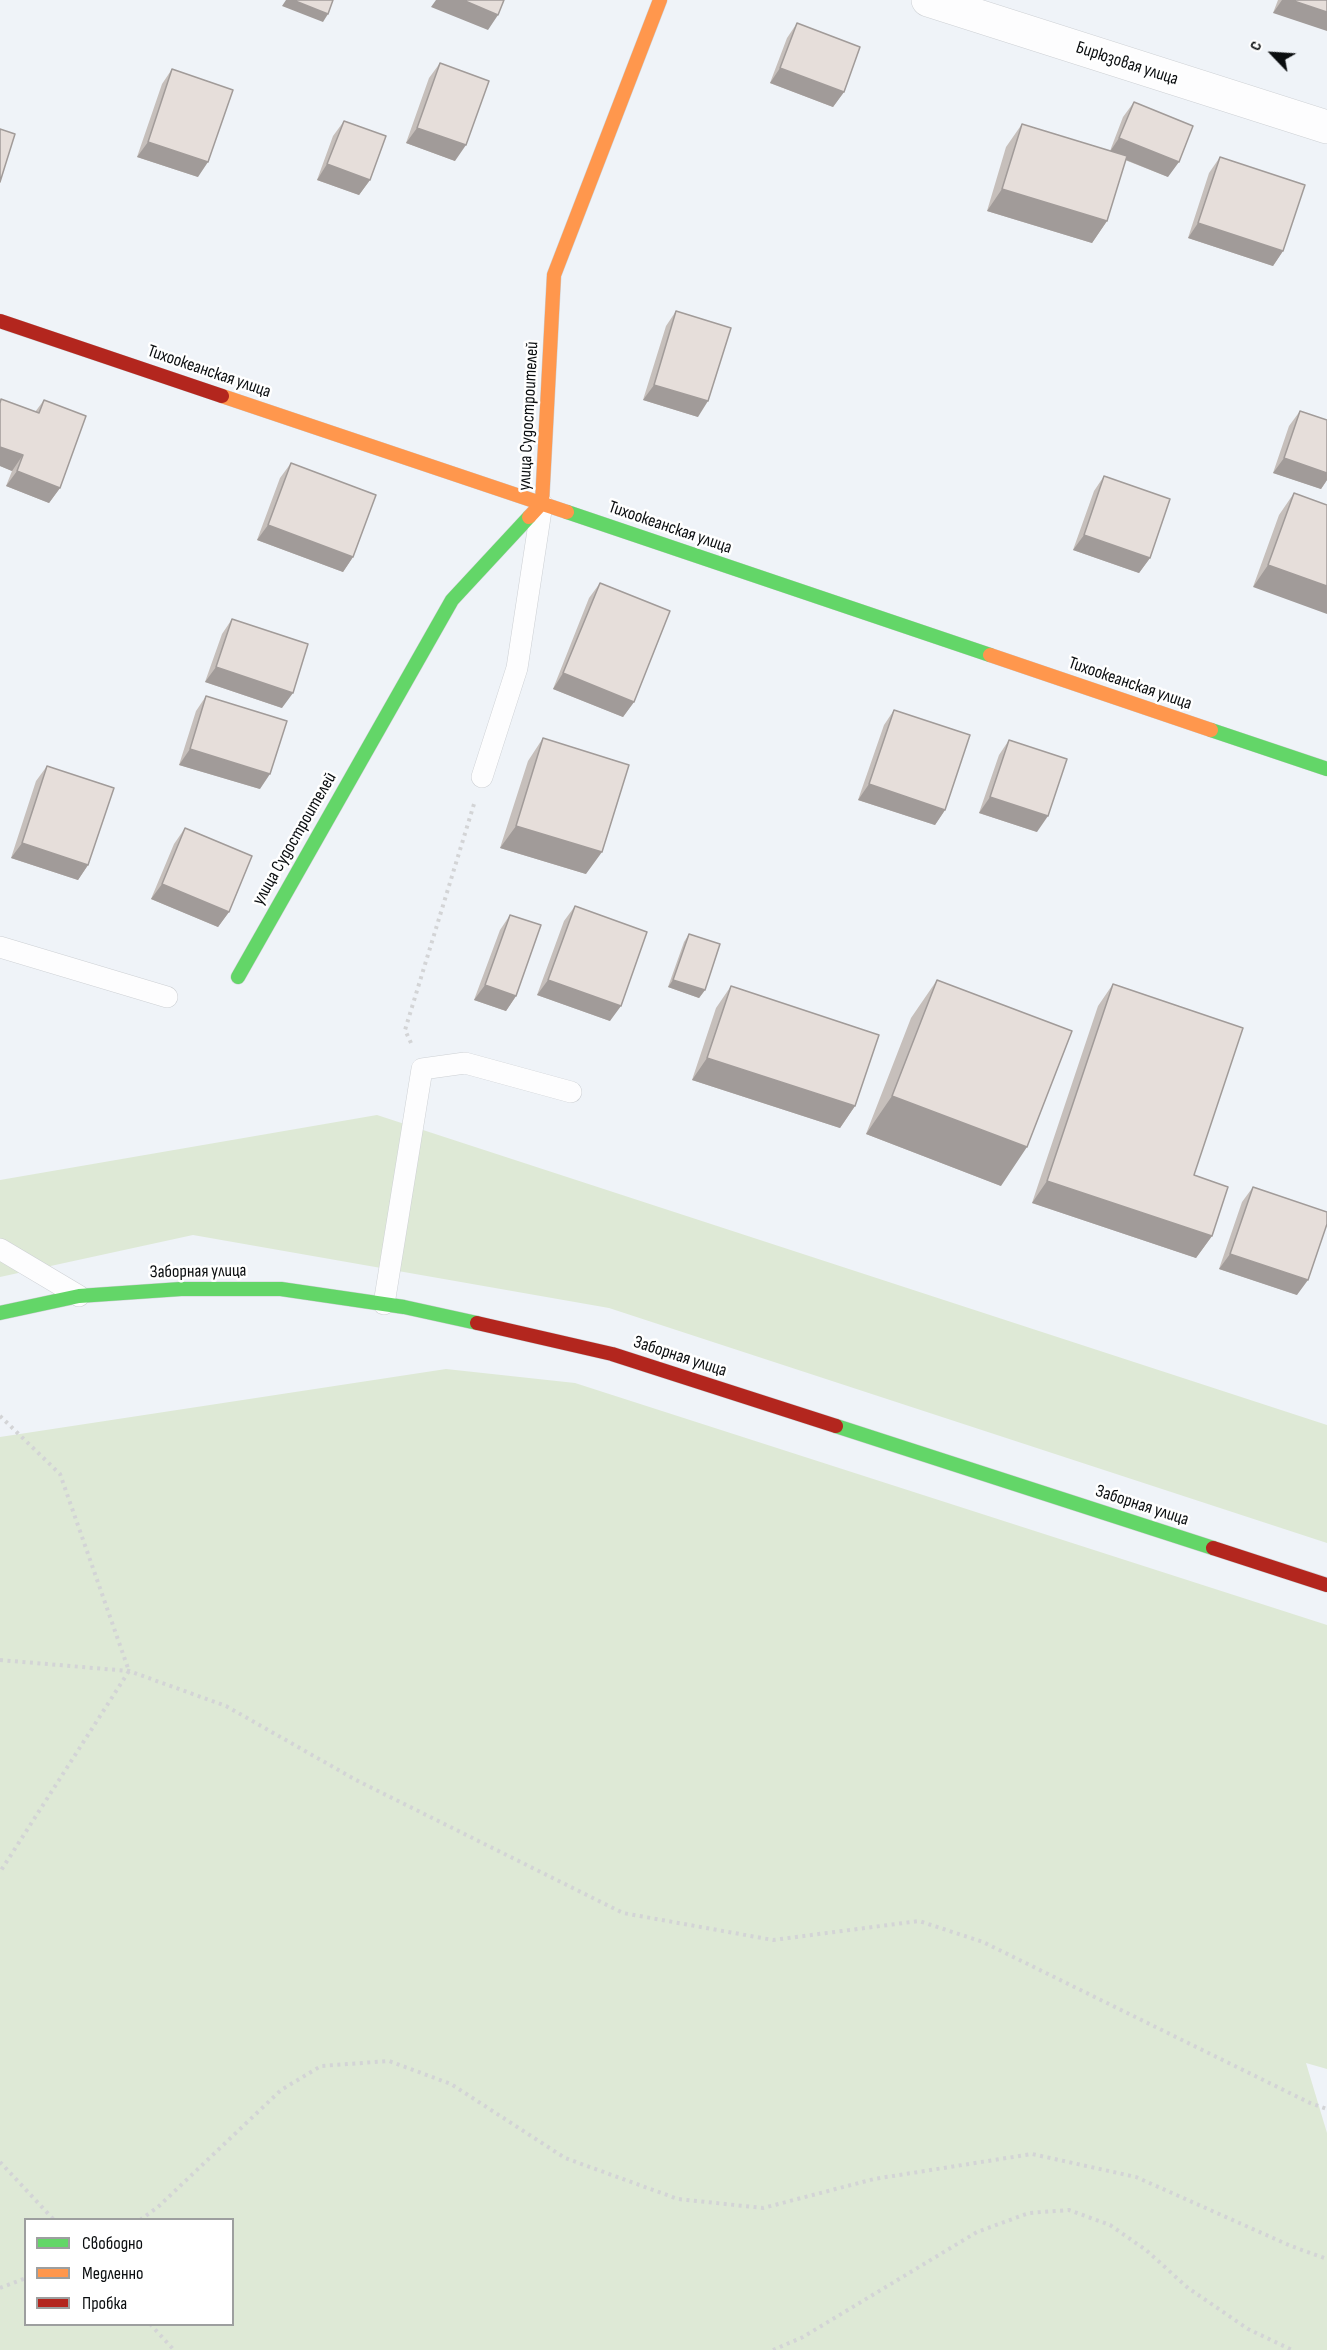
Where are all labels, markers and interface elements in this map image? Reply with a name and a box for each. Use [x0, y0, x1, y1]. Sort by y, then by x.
north arrow [1243, 24, 1303, 84]
street label: Бирюзовая улица [1073, 37, 1181, 91]
text: С [1246, 38, 1267, 54]
street label: Тихоокеанская улица [144, 341, 274, 403]
street label: улица Судостроителей [514, 341, 544, 491]
street label: Тихоокеанская улица [605, 497, 735, 559]
street label: Тихоокеанская улица [1065, 653, 1195, 715]
street label: улица Судостроителей [248, 769, 342, 909]
street label: Заборная улица [149, 1260, 247, 1284]
street label: Заборная улица [631, 1332, 729, 1382]
street label: Заборная улица [1093, 1481, 1191, 1531]
legend [24, 2218, 234, 2326]
text: Свободно [82, 2233, 143, 2254]
text: Медленно [82, 2263, 144, 2284]
text: Пробка [82, 2293, 127, 2314]

